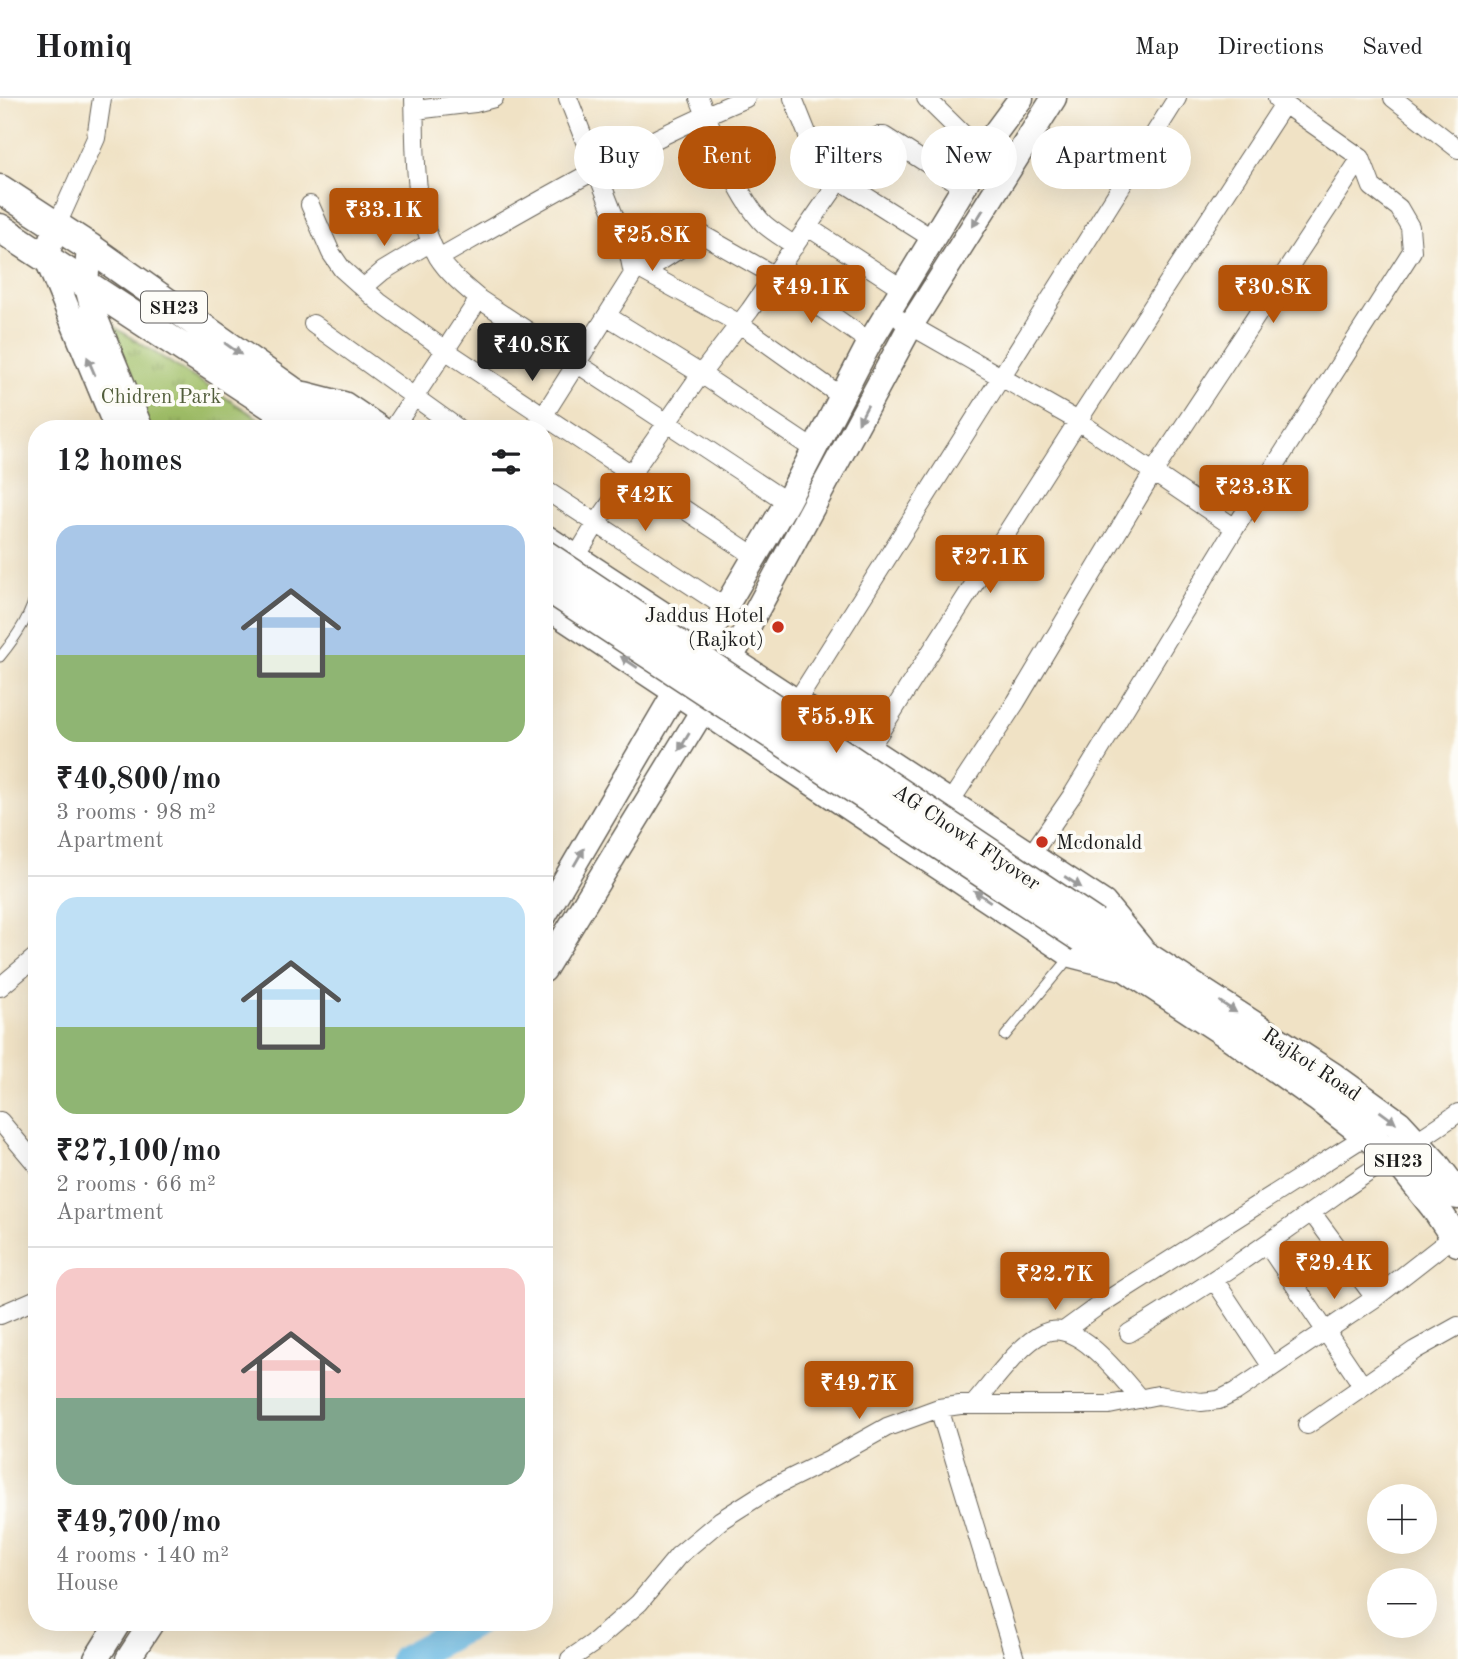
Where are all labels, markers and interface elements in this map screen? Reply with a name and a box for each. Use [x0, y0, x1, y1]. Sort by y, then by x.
text: Homiq [35, 32, 132, 65]
text: Map [1135, 36, 1179, 60]
text: Directions [1217, 36, 1324, 60]
text: Saved [1362, 36, 1423, 60]
chip: Buy [574, 126, 664, 189]
chip: Rent [678, 126, 776, 189]
chip: Filters [790, 126, 907, 189]
chip: New [921, 126, 1017, 189]
chip: Apartment [1031, 126, 1191, 189]
pin: ₹33.1K [327, 188, 441, 248]
text: ₹33.1K [345, 199, 423, 222]
one-way arrow [972, 208, 985, 227]
pin: ₹25.8K [595, 214, 709, 273]
text: ₹25.8K [613, 224, 691, 247]
pin: ₹49.1K [754, 266, 868, 325]
pin: ₹30.8K [1216, 266, 1330, 325]
text: ₹49.1K [772, 276, 850, 299]
text: ₹30.8K [1234, 276, 1312, 299]
road number: SH23 [141, 292, 207, 322]
pin: ₹40.8K [475, 324, 589, 383]
text: ₹40.8K [493, 334, 571, 357]
one-way arrow [224, 342, 242, 356]
one-way arrow [85, 355, 96, 376]
park label: Chidren Park [101, 387, 222, 408]
one-way arrow [857, 404, 869, 423]
icon: filters [487, 443, 525, 481]
text: 12 homes [56, 447, 182, 477]
pin: ₹23.3K [1197, 466, 1311, 525]
pin: ₹42K [604, 474, 686, 533]
text: ₹23.3K [1215, 476, 1293, 499]
text: ₹42K [616, 484, 674, 507]
pin: ₹27.1K [933, 536, 1047, 595]
text: ₹27.1K [951, 546, 1029, 569]
icon: home [228, 570, 354, 696]
place label: Jaddus Hotel (Rajkot) [645, 606, 764, 651]
marker: Jaddus Hotel (Rajkot) [770, 619, 786, 635]
one-way arrow [620, 656, 639, 669]
pin: ₹55.9K [779, 696, 893, 755]
text: ₹55.9K [797, 706, 875, 729]
one-way arrow [677, 733, 690, 752]
text: ₹40,800/mo [56, 765, 221, 795]
street label: AG Chowk Flyover [889, 781, 1044, 895]
text: 3 rooms · 98 m² [56, 801, 216, 824]
text: Apartment [56, 829, 164, 852]
place label: Mcdonald [1056, 833, 1143, 854]
marker: Mcdonald [1034, 834, 1050, 850]
one-way arrow [573, 847, 585, 866]
one-way arrow [1063, 876, 1082, 889]
one-way arrow [973, 890, 992, 903]
icon: home [228, 942, 354, 1068]
one-way arrow [1218, 1001, 1238, 1014]
street label: Rajkot Road [1258, 1025, 1364, 1106]
one-way arrow [1379, 1109, 1397, 1123]
text: ₹27,100/mo [56, 1137, 221, 1167]
road number: SH23 [1365, 1144, 1431, 1176]
text: 2 rooms · 66 m² [56, 1173, 216, 1196]
text: Apartment [56, 1201, 164, 1224]
pin: ₹29.4K [1277, 1242, 1391, 1301]
pin: ₹22.7K [998, 1252, 1112, 1312]
text: ₹29.4K [1295, 1252, 1373, 1275]
text: ₹22.7K [1016, 1263, 1094, 1286]
icon: home [228, 1313, 354, 1439]
pin: ₹49.7K [802, 1362, 916, 1421]
text: ₹49.7K [820, 1372, 898, 1395]
map controls [1367, 1484, 1437, 1638]
button: + [1367, 1484, 1437, 1554]
text: ₹49,700/mo [56, 1508, 221, 1538]
text: 4 rooms · 140 m² [56, 1544, 229, 1567]
button: − [1367, 1568, 1437, 1638]
text: House [56, 1572, 118, 1595]

